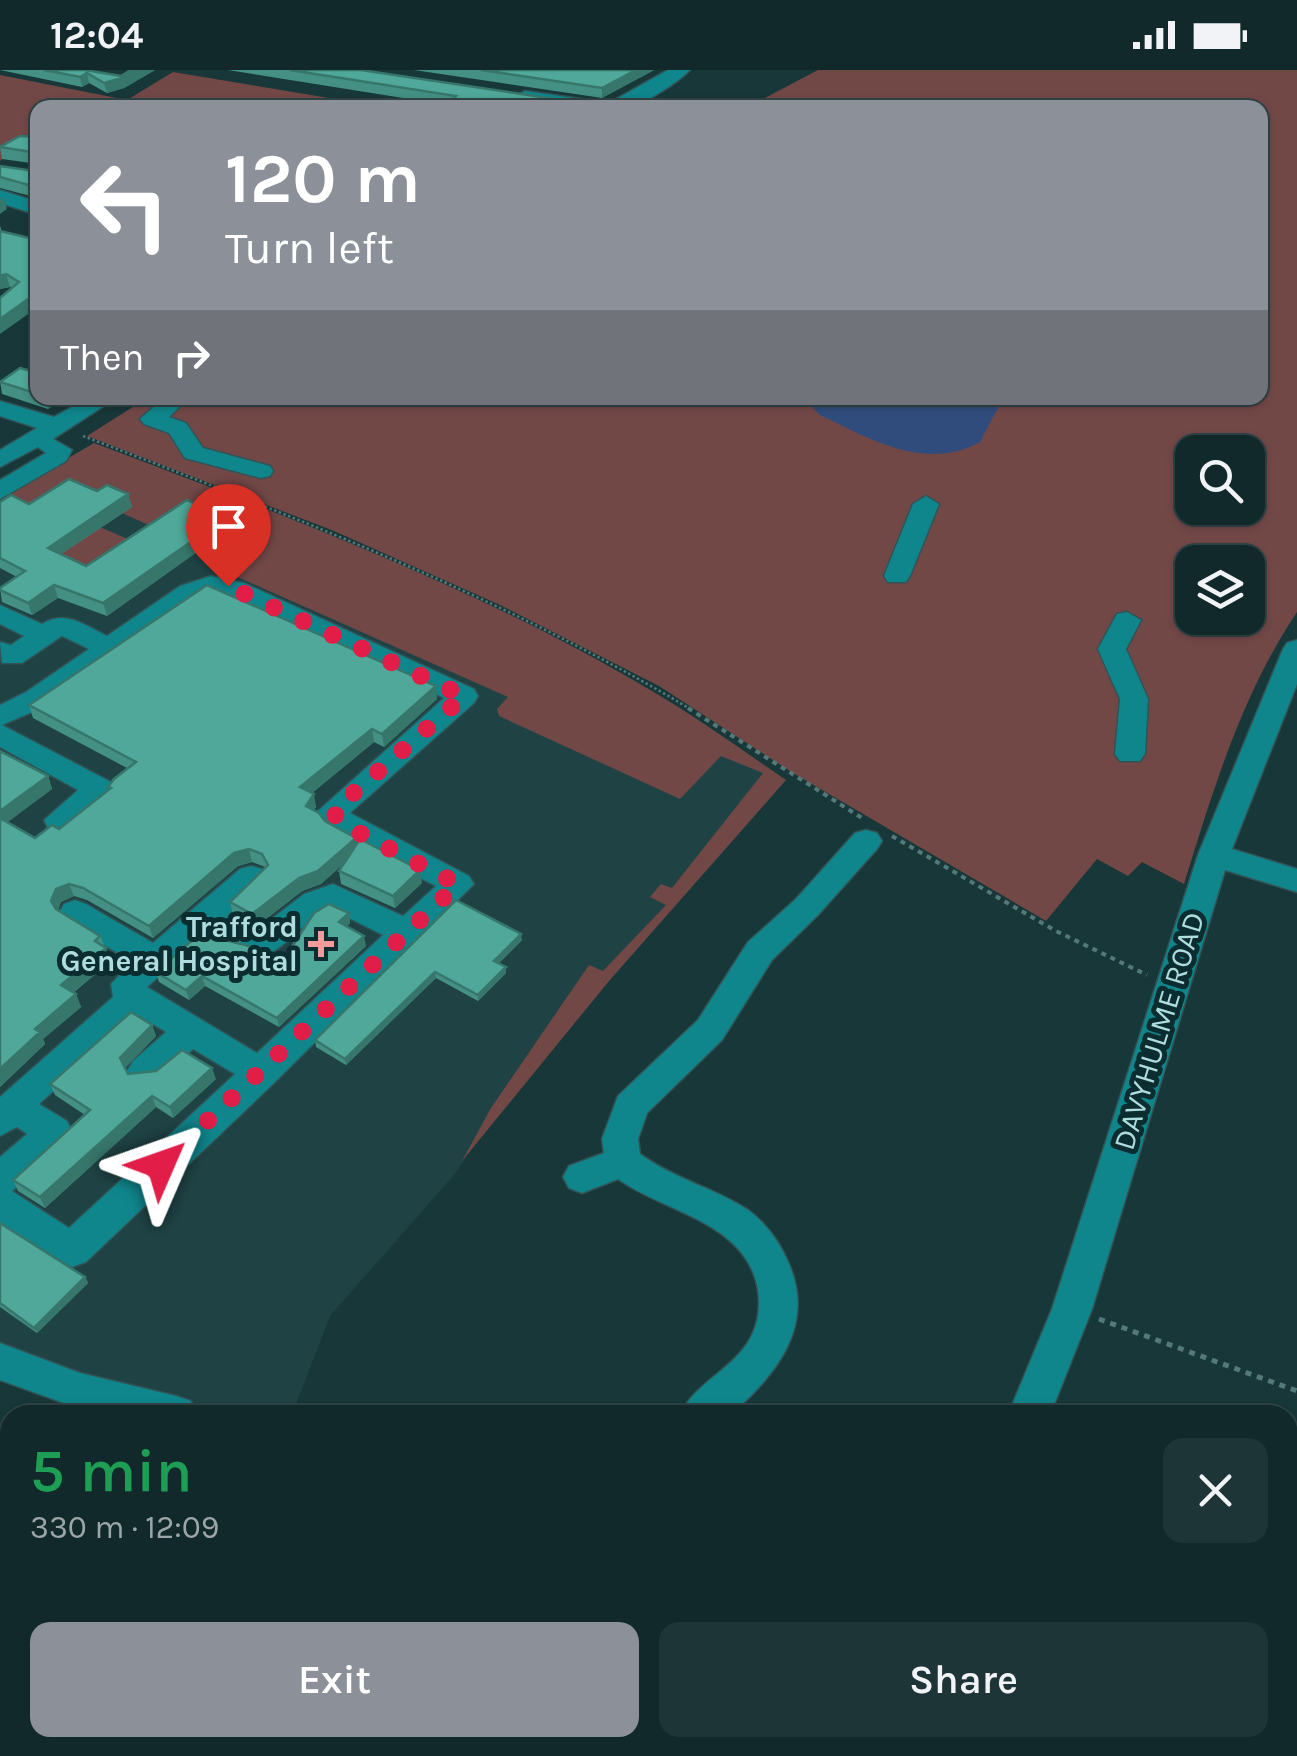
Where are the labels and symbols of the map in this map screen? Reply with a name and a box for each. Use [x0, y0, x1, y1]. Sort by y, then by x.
pin [186, 484, 271, 587]
street label: DAVYHULME ROAD [1106, 908, 1212, 1154]
place label: Trafford General Hospital [61, 909, 298, 979]
marker: Trafford General Hospital [308, 931, 334, 957]
position arrow [109, 1113, 213, 1217]

